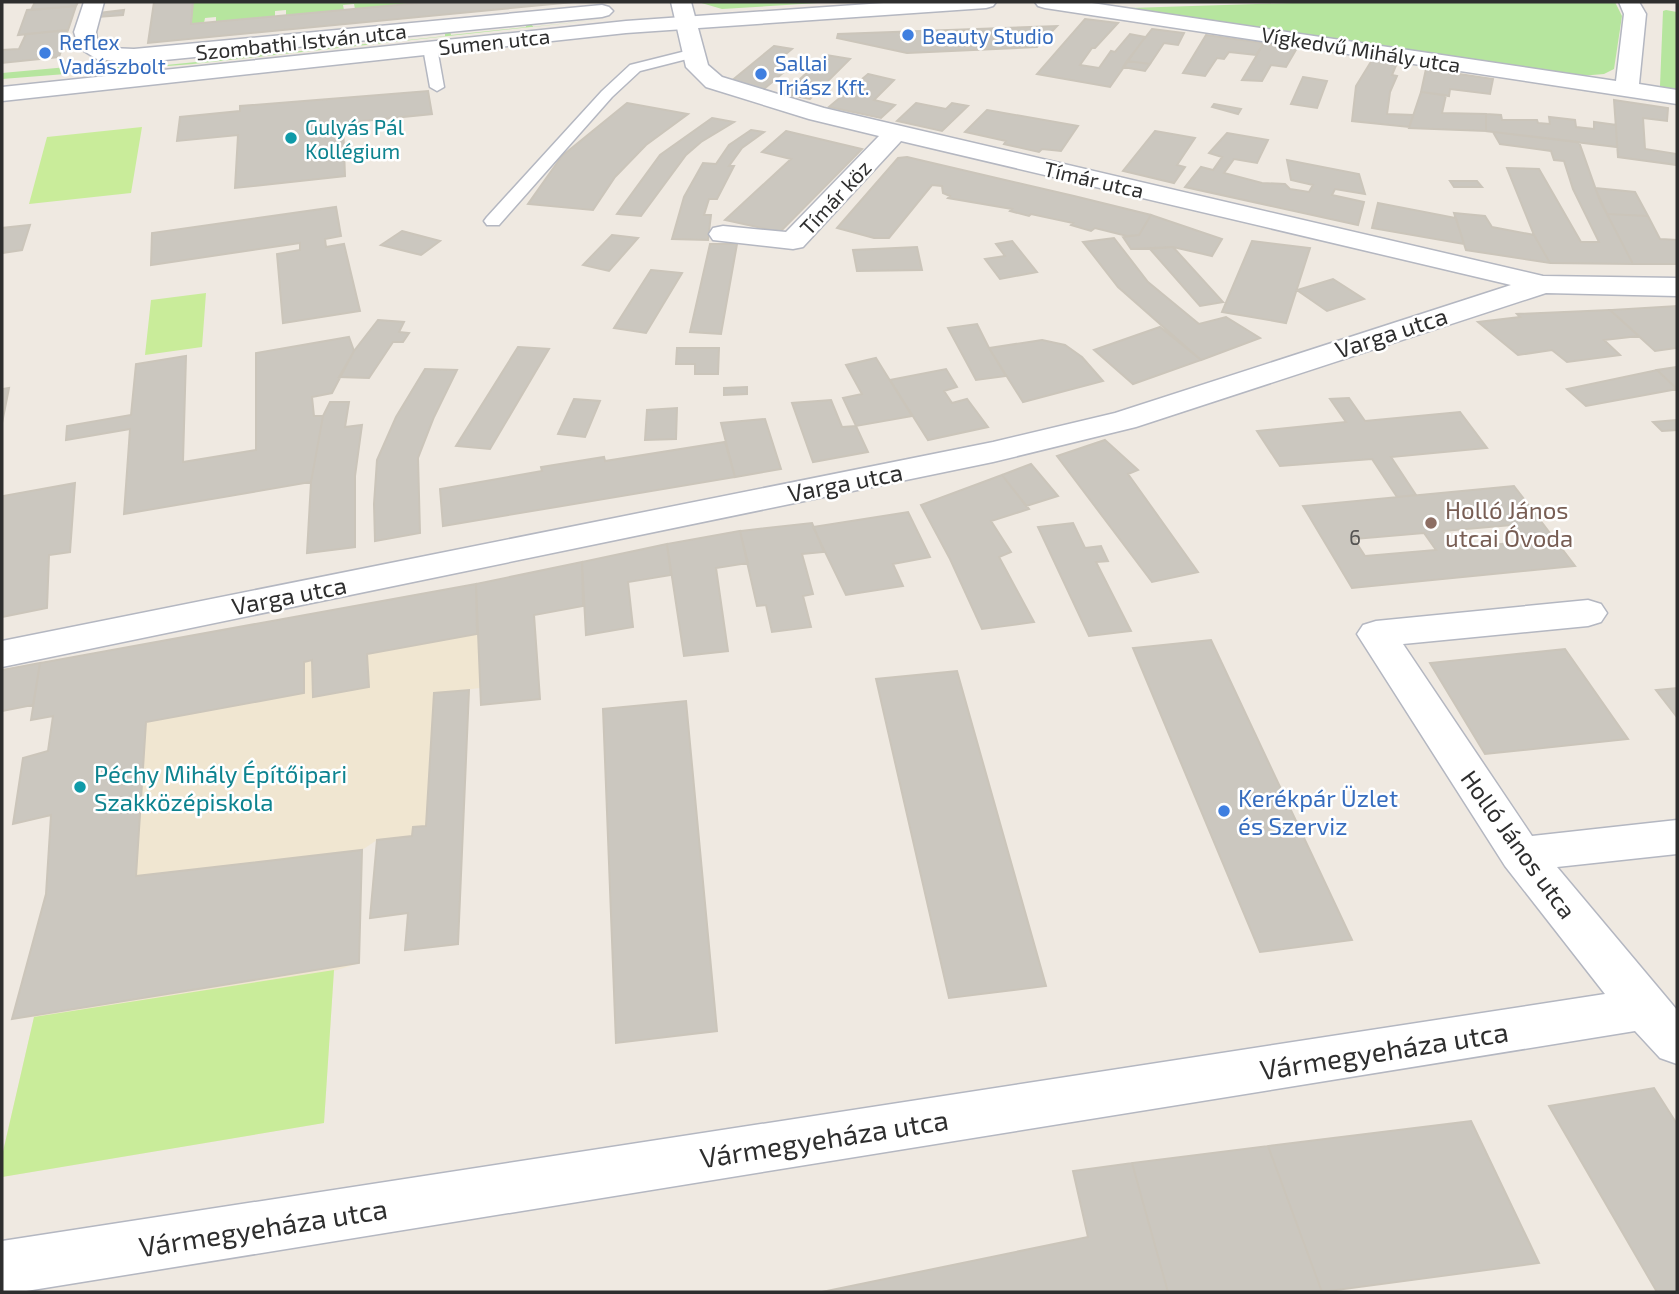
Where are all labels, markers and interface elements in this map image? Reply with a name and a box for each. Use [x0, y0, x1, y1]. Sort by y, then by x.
street label: Szombathi István utca [194, 18, 408, 64]
street label: Vígkedvű Mihály utca [1260, 21, 1462, 77]
street label: Sumen utca [437, 23, 551, 59]
place label: Beauty Studio [922, 23, 1054, 48]
marker: Beauty Studio [900, 27, 916, 43]
place label: Reflex Vadászbolt [59, 29, 166, 78]
marker: Reflex Vadászbolt [37, 45, 53, 61]
place label: Sallai Triász Kft. [775, 50, 869, 99]
marker: Sallai Triász Kft. [753, 66, 769, 82]
place label: Gulyás Pál Kollégium [305, 114, 405, 163]
marker: Gulyás Pál Kollégium [283, 130, 299, 146]
street label: Tímár köz [794, 155, 876, 239]
street label: Tímár utca [1042, 155, 1146, 203]
street label: Varga utca [1331, 300, 1451, 364]
street label: Varga utca [785, 457, 905, 507]
place label: Holló János utcai Óvoda [1445, 495, 1573, 552]
marker: Holló János utcai Óvoda [1423, 515, 1439, 531]
house number: 6 [1349, 524, 1361, 549]
street label: Varga utca [229, 570, 349, 620]
place label: Péchy Mihály Építőipari Szakközépiskola [94, 759, 347, 816]
street label: Holló János utca [1455, 764, 1583, 924]
marker: Péchy Mihály Építőipari Szakközépiskola [72, 779, 88, 795]
place label: Kerékpár Üzlet és Szerviz [1238, 783, 1398, 840]
marker: Kerékpár Üzlet és Szerviz [1216, 803, 1232, 819]
street label: Vármegyeháza utca [1257, 1014, 1511, 1086]
street label: Vármegyeháza utca [697, 1102, 951, 1174]
street label: Vármegyeháza utca [136, 1191, 390, 1263]

